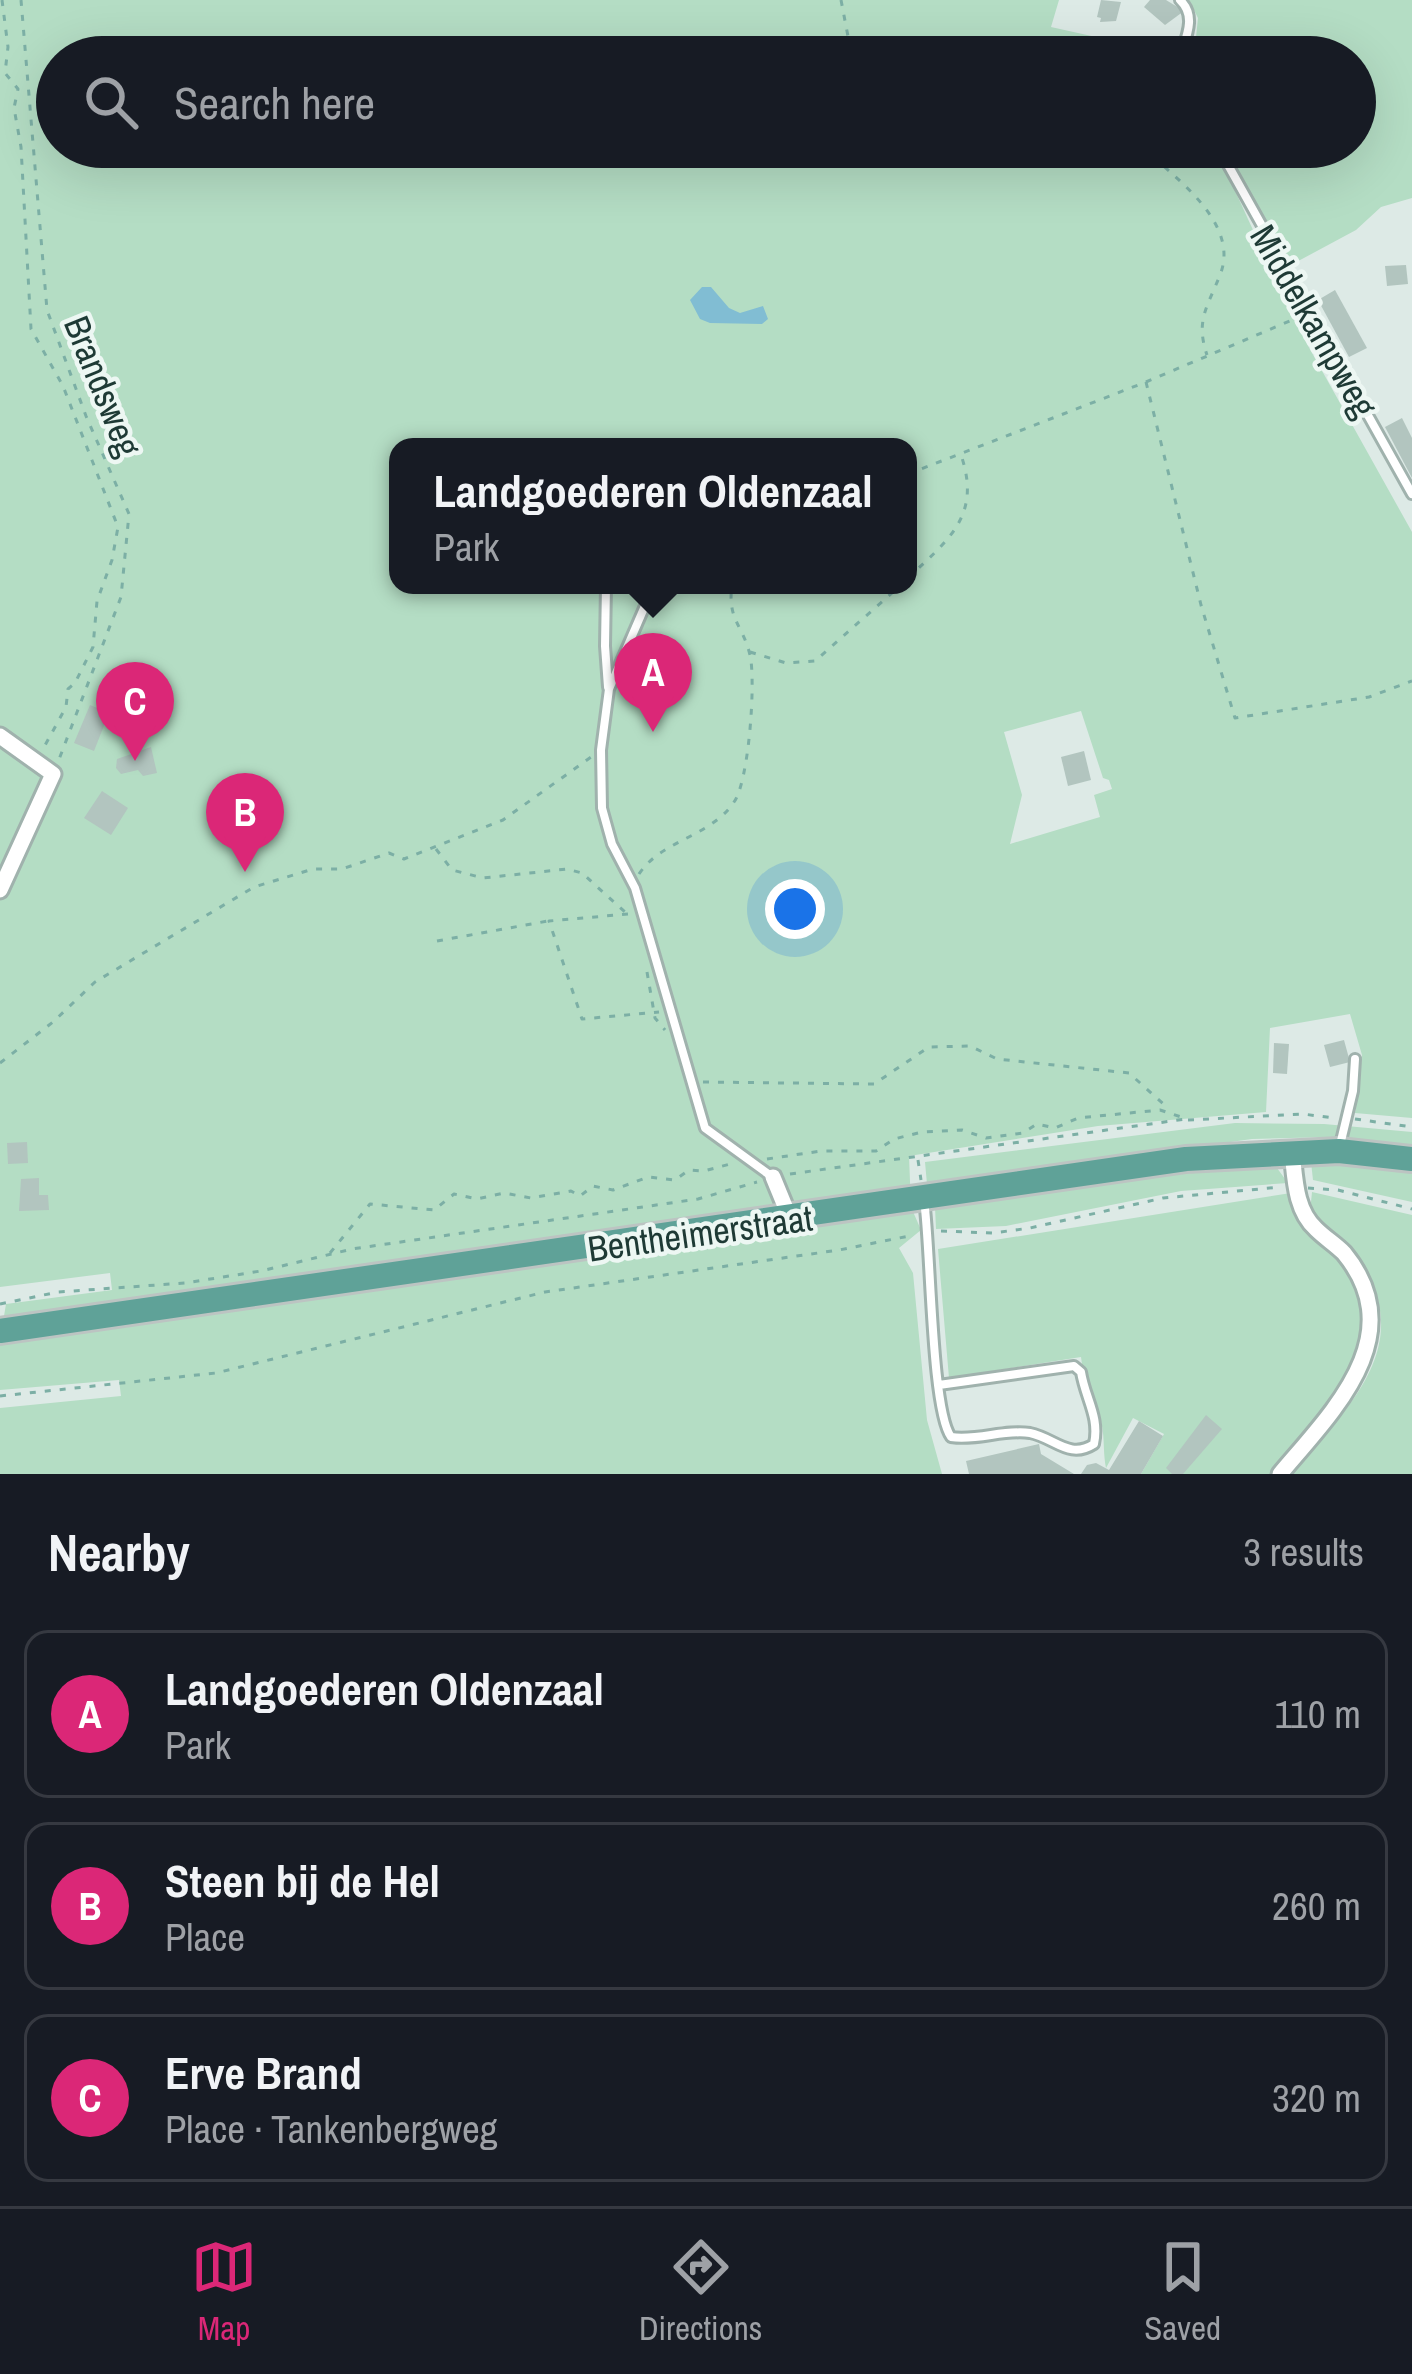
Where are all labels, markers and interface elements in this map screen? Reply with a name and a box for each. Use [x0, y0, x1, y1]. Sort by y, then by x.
search box [36, 36, 1376, 168]
icon: search [78, 69, 144, 135]
text: Search here [174, 72, 375, 133]
street label: Middelkampweg [1239, 216, 1389, 427]
street label: Brandsweg [53, 309, 153, 464]
popup [389, 438, 917, 594]
text: Landgoederen Oldenzaal [434, 460, 872, 521]
text: Park [434, 521, 499, 573]
pin: A [614, 633, 692, 732]
pin: C [96, 662, 174, 761]
pin: B [206, 773, 284, 872]
your location [765, 879, 825, 939]
street label: Bentheimerstraat [585, 1193, 815, 1273]
text: Nearby [48, 1518, 190, 1587]
text: 3 results [1243, 1526, 1364, 1578]
text: Landgoederen Oldenzaal [165, 1658, 604, 1719]
text: A [78, 1688, 102, 1740]
text: 110 m [1274, 1688, 1361, 1740]
text: Park [165, 1719, 231, 1771]
text: Steen bij de Hel [165, 1850, 440, 1911]
text: B [78, 1880, 102, 1932]
text: 260 m [1272, 1880, 1361, 1932]
text: Place [165, 1911, 245, 1963]
text: Erve Brand [165, 2042, 362, 2103]
text: C [78, 2072, 102, 2124]
text: 320 m [1272, 2072, 1361, 2124]
text: Place · Tankenbergweg [165, 2103, 498, 2155]
tab: Map [191, 2234, 257, 2350]
tab: Directions [639, 2234, 762, 2350]
tab: Saved [1144, 2234, 1221, 2350]

